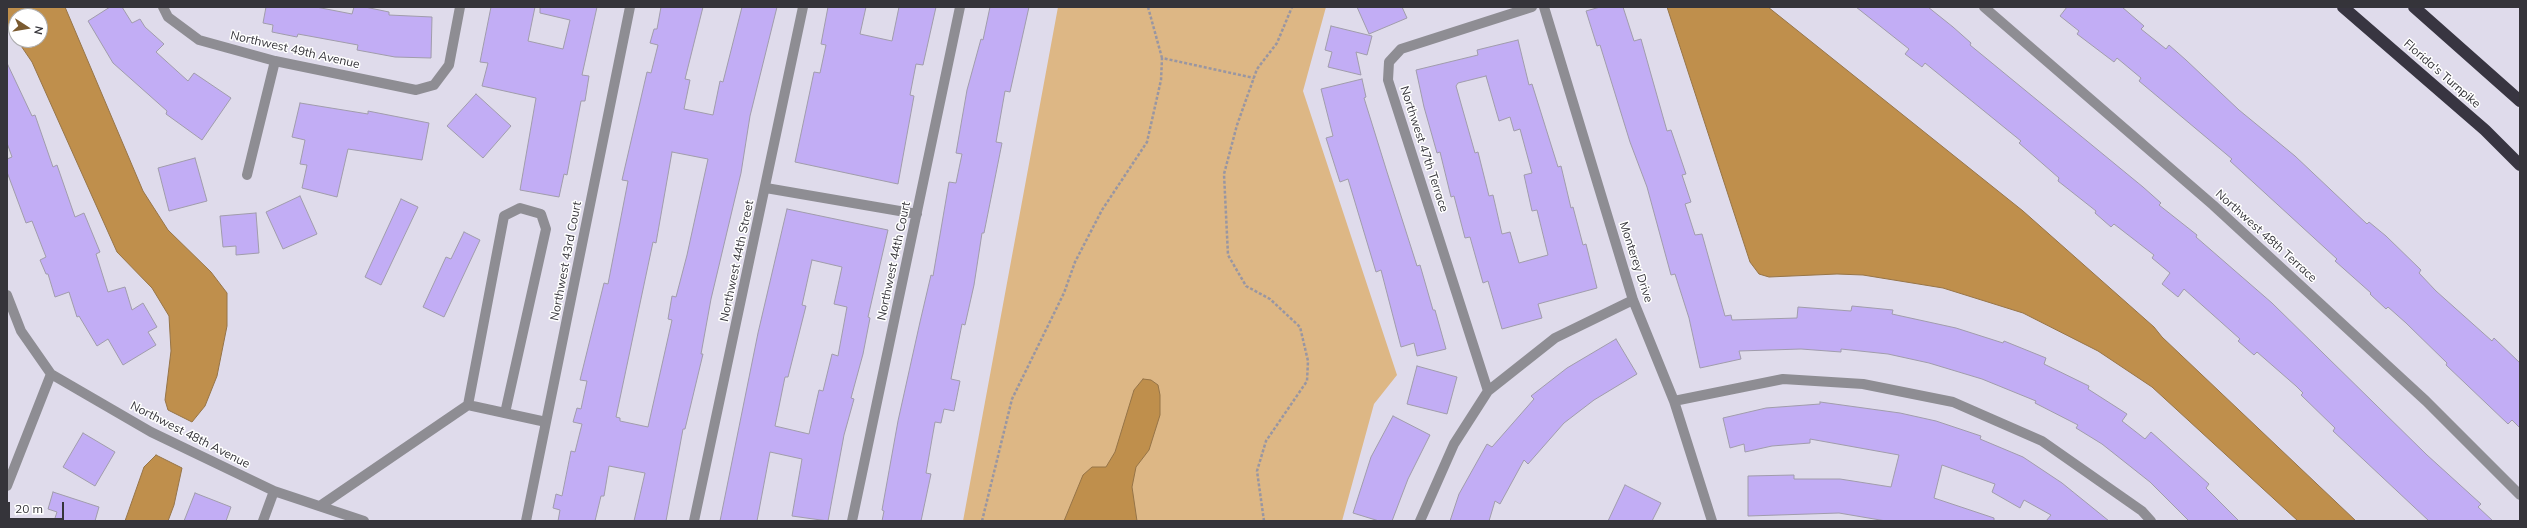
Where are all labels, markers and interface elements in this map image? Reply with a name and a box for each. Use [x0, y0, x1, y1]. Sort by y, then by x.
north arrow [8, 8, 48, 48]
text: N [31, 25, 46, 36]
street label: Northwest 49th Avenue [229, 28, 361, 72]
street label: Florida's Turnpike [2401, 37, 2483, 111]
street label: Northwest 47th Terrace [1397, 84, 1451, 214]
street label: Northwest 48th Terrace [2212, 187, 2320, 285]
street label: Northwest 44th Street [717, 199, 757, 323]
street label: Northwest 43rd Court [547, 200, 585, 322]
street label: Northwest 44th Court [874, 200, 914, 322]
street label: Monterey Drive [1616, 220, 1656, 304]
street label: Northwest 48th Avenue [128, 399, 252, 471]
scale bar [10, 494, 66, 520]
text: 20 m [15, 501, 43, 516]

